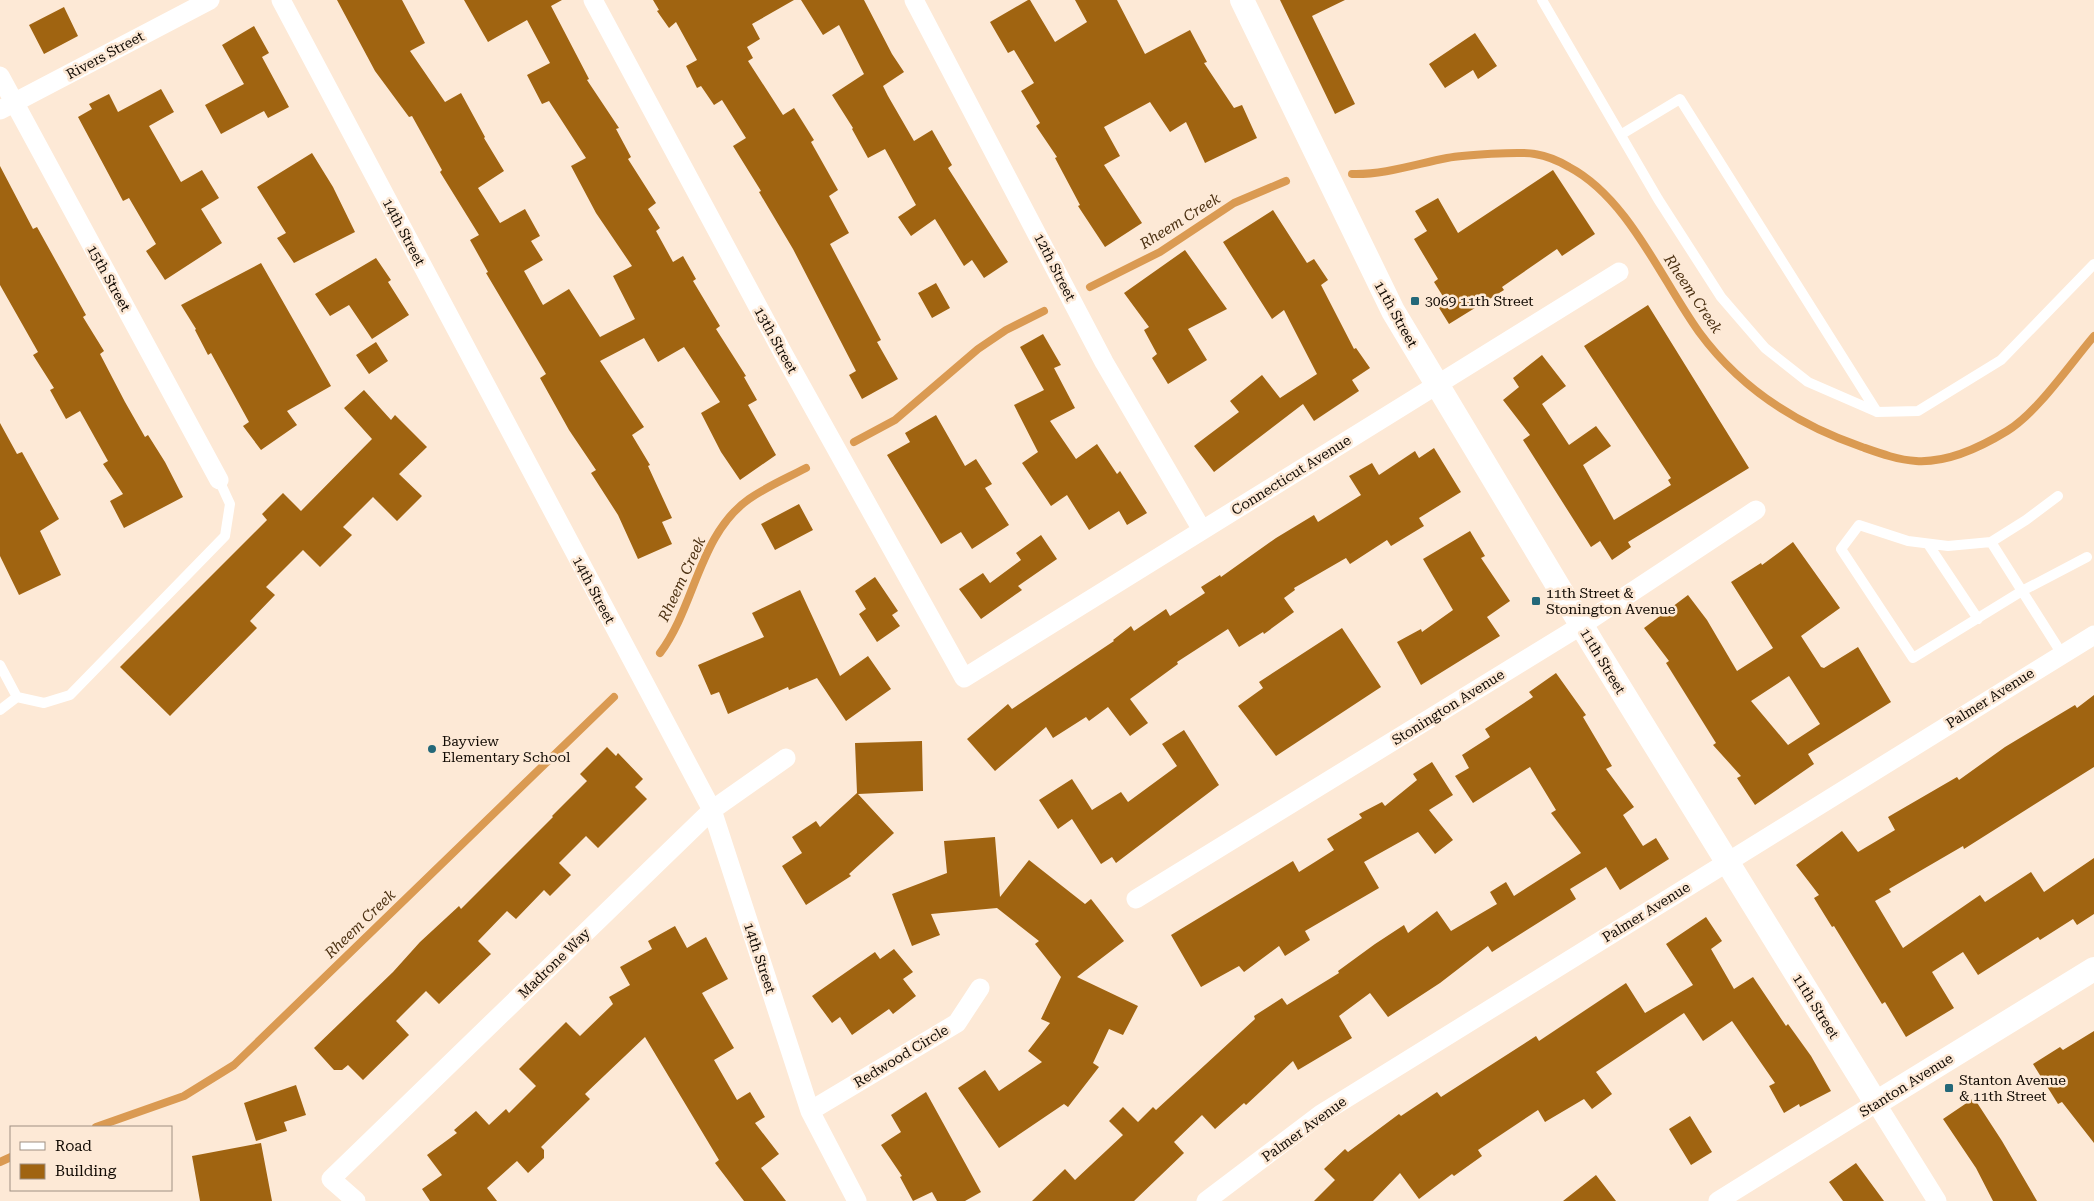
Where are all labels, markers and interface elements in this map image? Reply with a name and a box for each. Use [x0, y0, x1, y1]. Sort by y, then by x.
street label: Rivers Street [63, 28, 147, 82]
water label: Rheem Creek [1136, 189, 1224, 253]
street label: 14th Street [380, 196, 428, 268]
street label: 12th Street [1031, 231, 1079, 303]
street label: 15th Street [84, 242, 134, 314]
water label: Rheem Creek [1660, 250, 1726, 338]
street label: 11th Street [1371, 278, 1421, 350]
place label: 3069 11th Street [1425, 293, 1534, 309]
marker: 3069 11th Street [1409, 295, 1421, 307]
street label: 13th Street [751, 304, 801, 376]
street label: Connecticut Avenue [1228, 432, 1354, 518]
water label: Rheem Creek [654, 533, 710, 625]
street label: 14th Street [570, 554, 618, 626]
place label: 11th Street & Stonington Avenue [1546, 585, 1676, 617]
marker: 11th Street & Stonington Avenue [1530, 595, 1542, 607]
street label: 11th Street [1577, 625, 1629, 697]
street label: Palmer Avenue [1943, 664, 2037, 731]
street label: Stonington Avenue [1389, 666, 1507, 748]
place label: Bayview Elementary School [442, 733, 571, 765]
marker: Bayview Elementary School [426, 743, 438, 755]
street label: Palmer Avenue [1599, 878, 1693, 945]
water label: Rheem Creek [320, 885, 400, 963]
street label: 14th Street [741, 921, 779, 995]
street label: Madrone Way [515, 924, 594, 1001]
street label: 11th Street [1790, 971, 1842, 1041]
street label: Redwood Circle [851, 1021, 951, 1091]
street label: Stanton Avenue [1856, 1050, 1956, 1120]
place label: Stanton Avenue & 11th Street [1959, 1072, 2066, 1104]
marker: Stanton Avenue & 11th Street [1943, 1082, 1955, 1094]
street label: Palmer Avenue [1259, 1093, 1350, 1165]
legend [10, 1126, 172, 1191]
text: Road [55, 1137, 92, 1155]
text: Building [55, 1162, 117, 1180]

